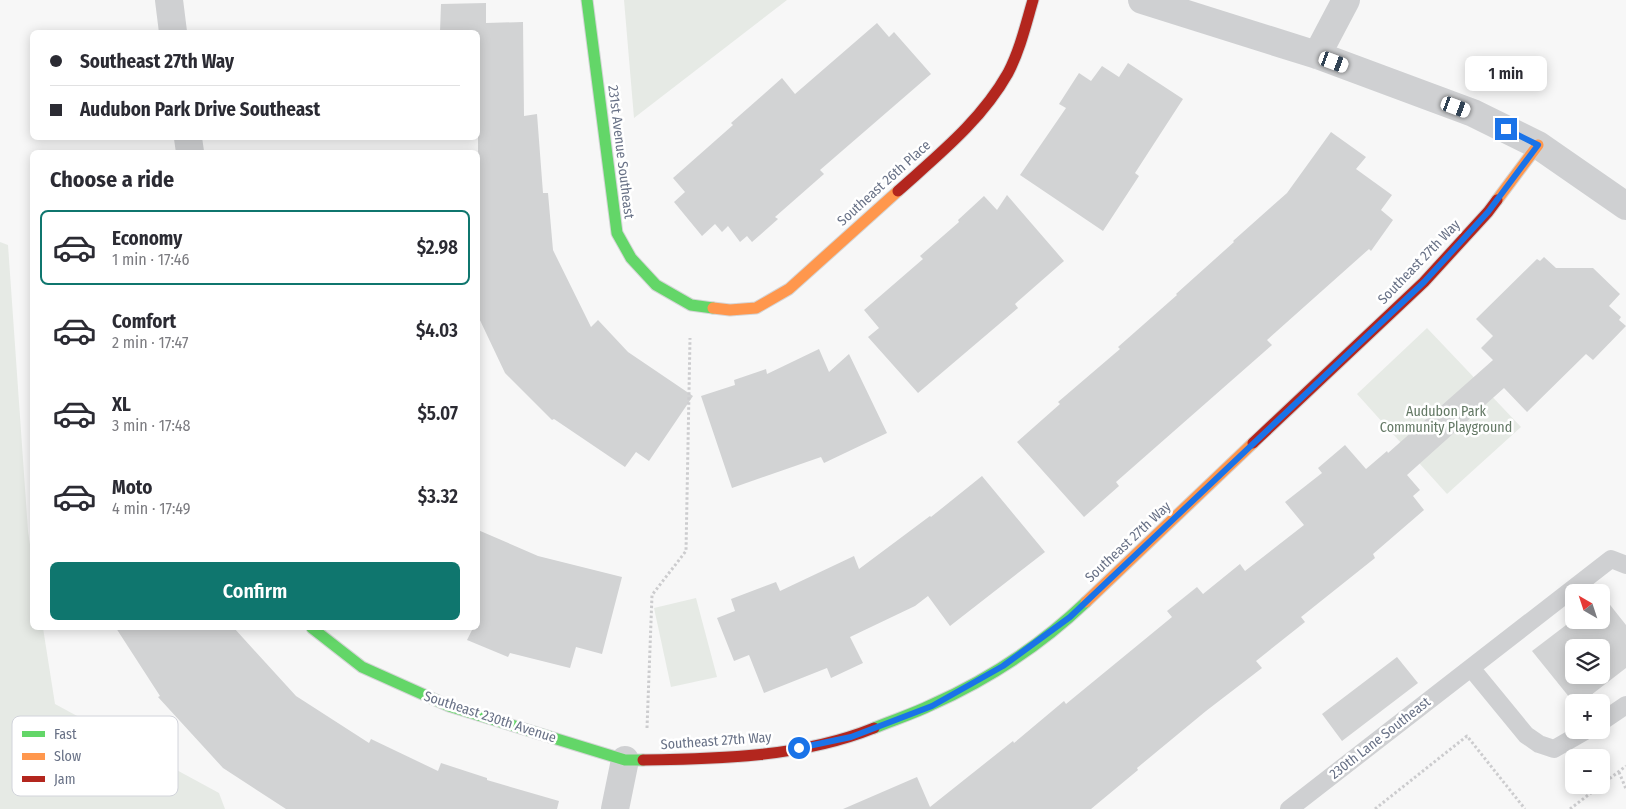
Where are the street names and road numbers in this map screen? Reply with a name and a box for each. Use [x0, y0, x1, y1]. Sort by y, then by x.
street label: 231st Avenue Southeast [604, 84, 638, 220]
street label: Southeast 26th Place [834, 137, 934, 229]
street label: Southeast 27th Way [1374, 216, 1464, 308]
street label: Southeast 27th Way [1082, 497, 1175, 586]
street label: Southeast 230th Avenue [422, 688, 558, 746]
street label: 230th Lane Southeast [1326, 693, 1434, 783]
street label: Southeast 27th Way [660, 729, 773, 753]

